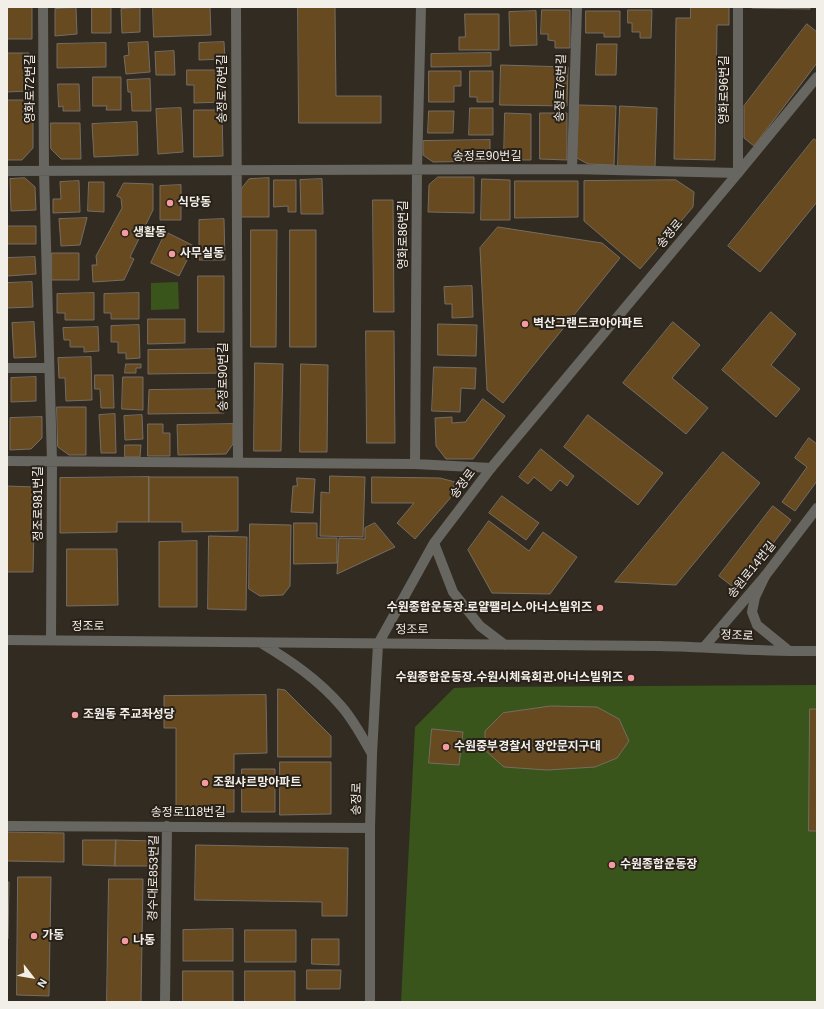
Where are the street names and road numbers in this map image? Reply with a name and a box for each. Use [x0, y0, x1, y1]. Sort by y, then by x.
street label: 송정로76번길 [553, 53, 569, 123]
street label: 영화로72번길 [24, 55, 38, 123]
street label: 송정로76번길 [216, 55, 230, 123]
street label: 영화로96번길 [718, 56, 732, 124]
street label: 송정로90번길 [453, 150, 521, 164]
street label: 영화로86번길 [397, 201, 411, 269]
street label: 송정로 [654, 217, 686, 251]
street label: 송정로90번길 [217, 343, 231, 411]
street label: 정조로981번길 [32, 466, 46, 542]
street label: 송정로 [447, 466, 479, 502]
street label: 송원로14번길 [725, 539, 779, 601]
street label: 정조로 [71, 620, 105, 634]
street label: 정조로 [395, 623, 429, 637]
street label: 정조로 [720, 628, 754, 644]
street label: 송정로 [350, 782, 364, 816]
street label: 송정로118번길 [151, 806, 225, 820]
street label: 경수대로853번길 [146, 835, 162, 921]

